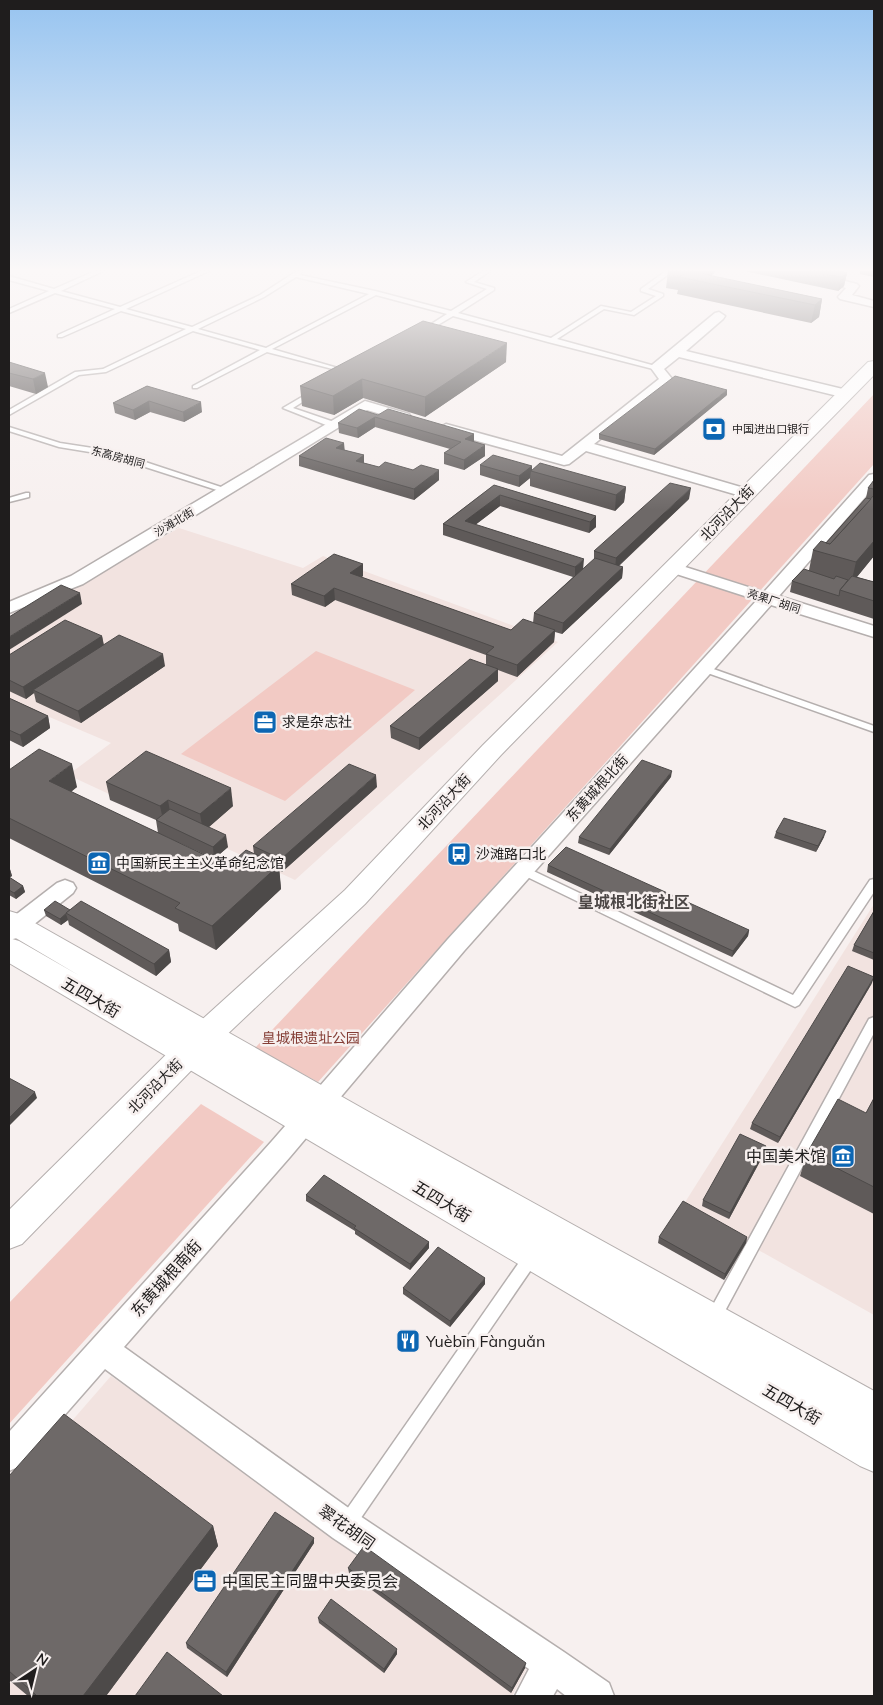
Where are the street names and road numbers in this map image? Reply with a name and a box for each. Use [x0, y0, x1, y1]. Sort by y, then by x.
street label: 东高房胡同 [90, 443, 146, 471]
street label: 北河沿大街 [696, 482, 758, 544]
street label: 沙滩北街 [152, 505, 196, 539]
street label: 亮果厂胡同 [746, 586, 802, 616]
street label: 东黄城根北街 [562, 751, 632, 825]
street label: 北河沿大街 [414, 770, 474, 834]
street label: 五四大街 [58, 972, 124, 1022]
street label: 北河沿大街 [124, 1055, 186, 1117]
street label: 五四大街 [409, 1176, 475, 1226]
street label: 东黄城根南街 [126, 1236, 206, 1320]
street label: 五四大街 [759, 1379, 825, 1429]
street label: 翠花胡同 [315, 1500, 379, 1554]

